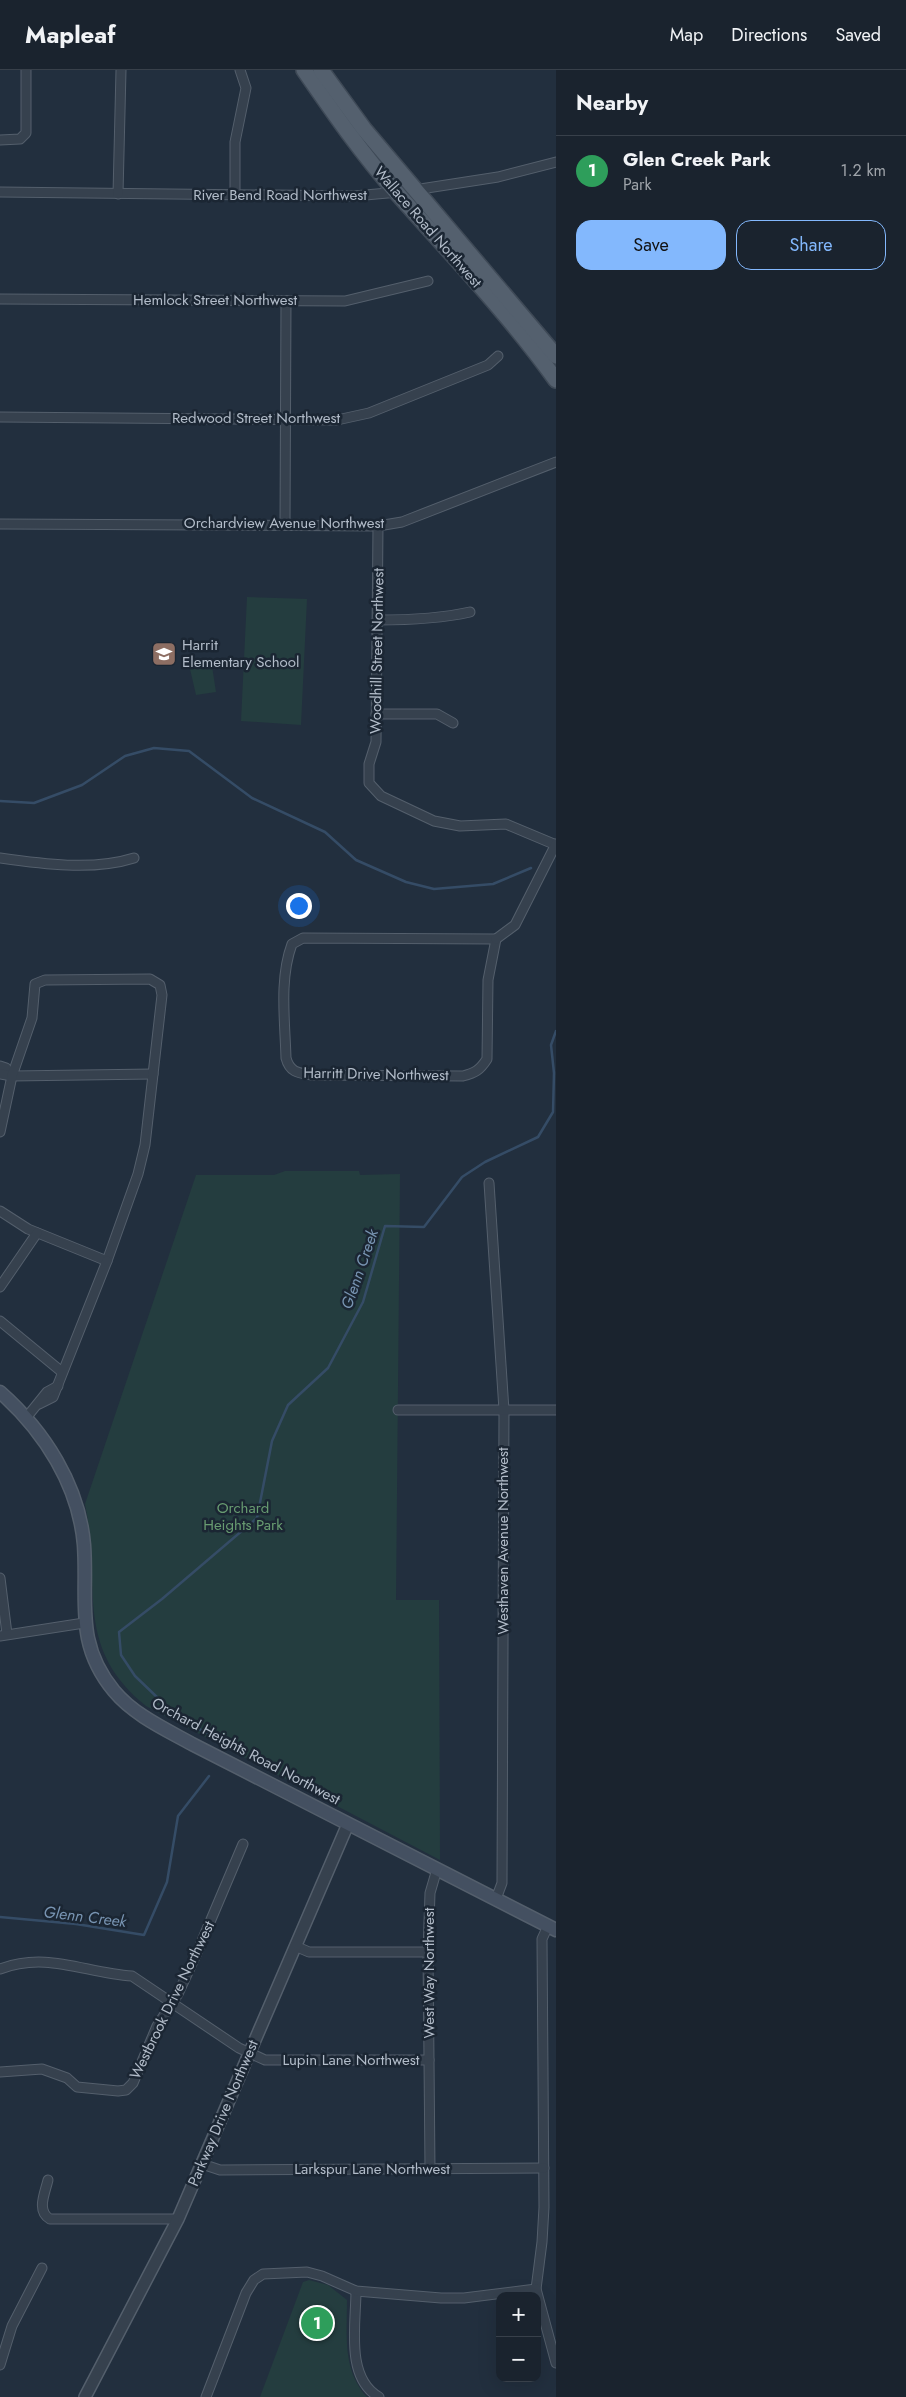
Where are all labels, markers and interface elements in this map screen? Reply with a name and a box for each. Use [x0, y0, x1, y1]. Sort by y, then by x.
text: Mapleaf [25, 17, 116, 52]
text: Map [670, 22, 703, 48]
text: Directions [731, 22, 807, 48]
text: Saved [835, 22, 881, 48]
text: Nearby [576, 88, 648, 118]
text: Glen Creek Park [623, 146, 771, 173]
text: 1 [588, 159, 596, 182]
text: 1.2 km [841, 159, 886, 182]
street label: Wallace Road Northwest [369, 161, 487, 293]
text: Park [623, 173, 652, 196]
street label: River Bend Road Northwest [193, 184, 367, 206]
button: Save [576, 220, 726, 270]
button: Share [736, 220, 886, 270]
street label: Hemlock Street Northwest [133, 289, 297, 311]
street label: Redwood Street Northwest [172, 407, 340, 429]
street label: Orchardview Avenue Northwest [184, 512, 385, 534]
street label: Woodhill Street Northwest [365, 568, 389, 734]
place label: Harrit Elementary School [182, 634, 299, 673]
school or university icon: Harrit Elementary School [151, 641, 177, 667]
your location [286, 893, 312, 919]
street label: Harritt Drive Northwest [303, 1062, 449, 1086]
water label: Glenn Creek [335, 1225, 384, 1312]
street label: Westhaven Avenue Northwest [492, 1447, 514, 1635]
park label: Orchard Heights Park [203, 1497, 283, 1536]
street label: Orchard Heights Road Northwest [148, 1692, 345, 1810]
water label: Glenn Creek [42, 1900, 129, 1933]
street label: West Way Northwest [418, 1907, 440, 2038]
street label: Westbrook Drive Northwest [124, 1917, 220, 2083]
street label: Parkway Drive Northwest [182, 2036, 264, 2190]
street label: Lupin Lane Northwest [283, 2049, 420, 2071]
street label: Larkspur Lane Northwest [294, 2158, 450, 2180]
map controls [496, 2292, 541, 2382]
button: + [496, 2292, 541, 2337]
pin: 1 [301, 2304, 333, 2342]
button: − [496, 2337, 541, 2382]

